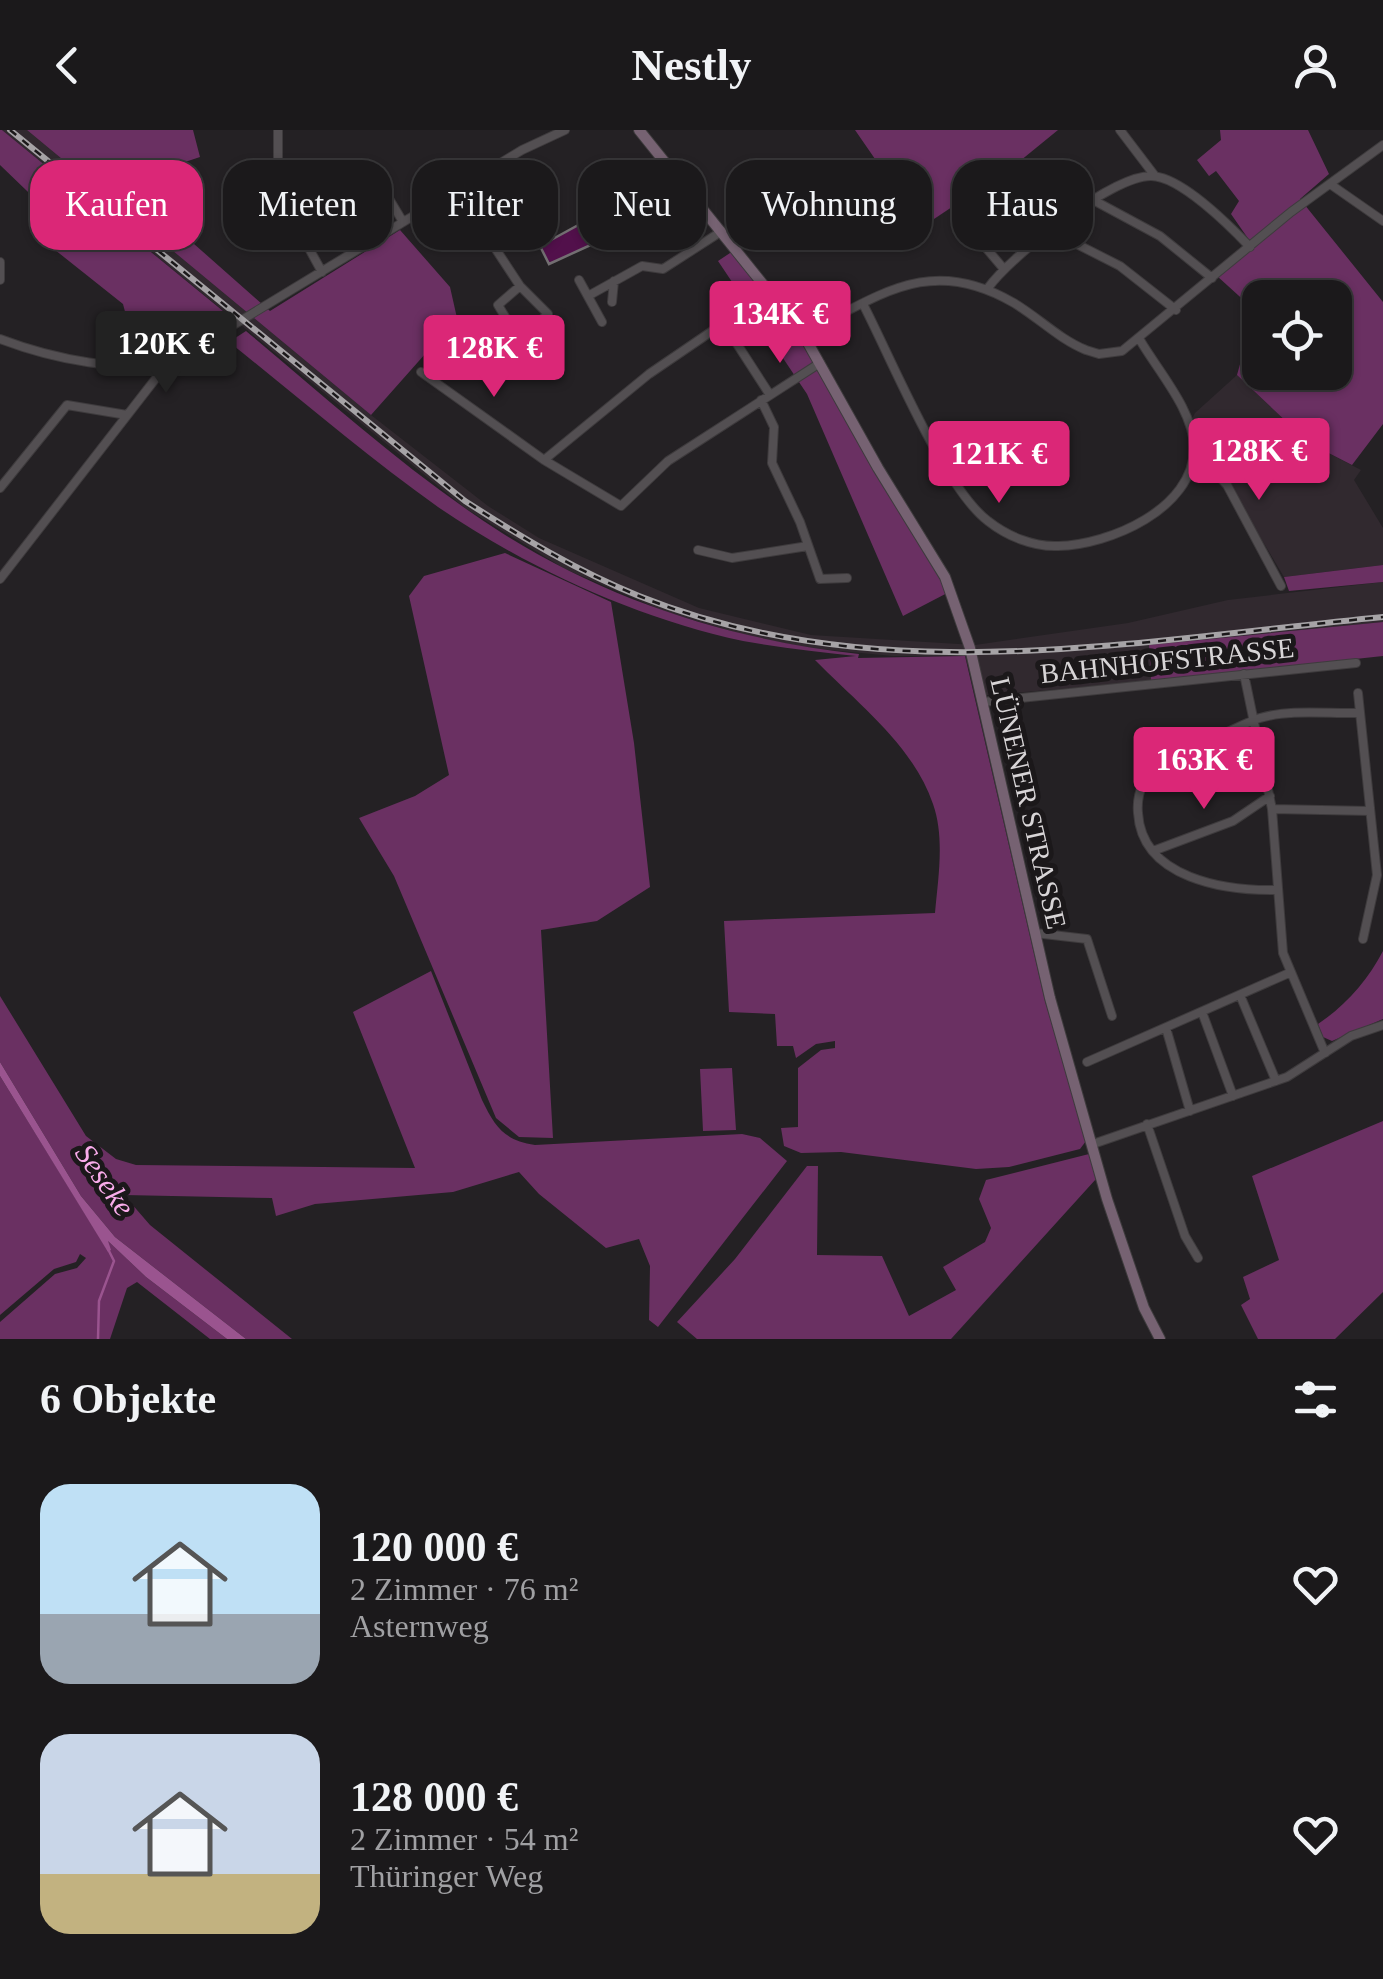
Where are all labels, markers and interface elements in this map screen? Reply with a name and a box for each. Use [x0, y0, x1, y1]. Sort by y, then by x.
icon: back [40, 38, 95, 93]
icon: person [1288, 38, 1343, 93]
text: Nestly [632, 40, 751, 90]
chip: Kaufen [30, 160, 203, 250]
chip: Mieten [223, 160, 392, 250]
chip: Filter [412, 160, 558, 250]
chip: Neu [578, 160, 706, 250]
chip: Wohnung [726, 160, 932, 250]
chip: Haus [952, 160, 1093, 250]
map controls [1242, 280, 1352, 390]
button: locate [1242, 280, 1352, 390]
pin: 134K € [699, 281, 861, 366]
text: 134K € [732, 295, 828, 331]
pin: 120K € [85, 311, 247, 396]
pin: 128K € [413, 315, 575, 400]
text: 120K € [118, 325, 214, 361]
text: 128K € [446, 329, 542, 365]
pin: 128K € [1178, 418, 1340, 503]
pin: 121K € [918, 421, 1080, 506]
text: 128K € [1211, 432, 1307, 468]
text: 121K € [951, 435, 1047, 471]
street label: BAHNHOFSTRASSE [1039, 632, 1296, 689]
street label: LÜNENER STRASSE [984, 674, 1073, 932]
pin: 163K € [1123, 727, 1285, 812]
text: 163K € [1156, 741, 1252, 777]
water label: Seseke [69, 1138, 142, 1222]
icon: filters [1288, 1372, 1343, 1427]
text: 6 Objekte [40, 1376, 216, 1422]
icon: home [120, 1524, 240, 1644]
text: 120 000 € [350, 1524, 518, 1570]
icon: heart [1288, 1557, 1343, 1612]
text: 2 Zimmer · 76 m² [350, 1571, 578, 1607]
text: Asternweg [350, 1608, 489, 1644]
icon: home [120, 1774, 240, 1894]
text: 128 000 € [350, 1774, 518, 1820]
icon: heart [1288, 1807, 1343, 1862]
text: 2 Zimmer · 54 m² [350, 1821, 578, 1857]
text: Thüringer Weg [350, 1858, 543, 1894]

